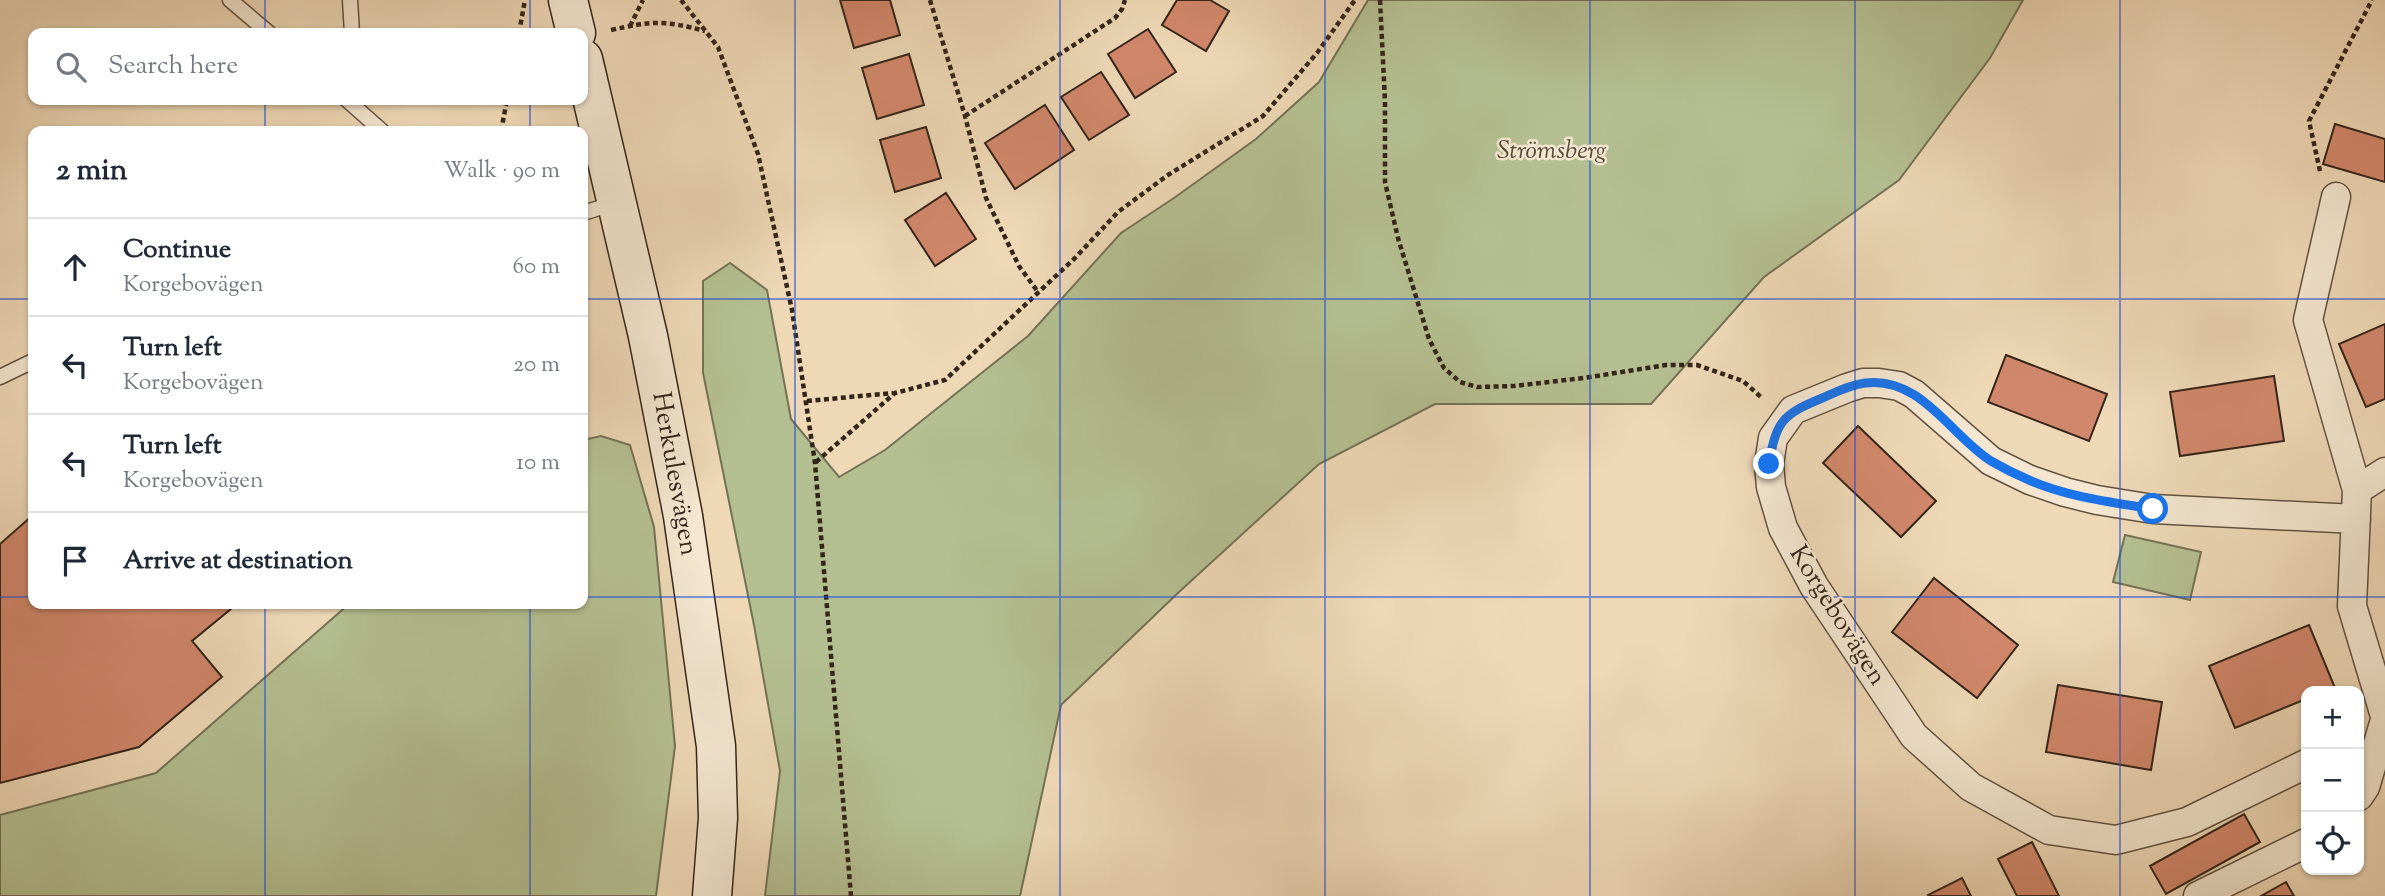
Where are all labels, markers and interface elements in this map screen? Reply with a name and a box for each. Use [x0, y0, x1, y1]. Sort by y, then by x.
search box [28, 28, 588, 105]
icon: search [52, 48, 90, 86]
text: Search here [108, 48, 238, 85]
park label: Strömsberg [1497, 133, 1607, 170]
text: 2 min [56, 150, 128, 193]
text: Walk · 90 m [443, 155, 560, 188]
text: Continue [123, 232, 231, 269]
icon: ahead [56, 248, 94, 286]
text: 60 m [512, 251, 560, 284]
text: Korgebovägen [123, 269, 264, 302]
text: Turn left [123, 330, 222, 367]
icon: left [56, 346, 94, 384]
text: 20 m [513, 349, 560, 382]
text: Korgebovägen [123, 367, 264, 400]
street label: Herkulesvägen [641, 389, 707, 559]
text: Turn left [123, 428, 222, 465]
icon: left [56, 444, 94, 482]
text: 10 m [516, 447, 560, 480]
route end [1753, 448, 1784, 479]
text: Korgebovägen [123, 465, 264, 498]
route start [2137, 493, 2168, 524]
street label: Korgebovägen [1779, 539, 1895, 693]
icon: arrive [56, 542, 94, 580]
text: Arrive at destination [123, 543, 353, 580]
map controls [2301, 686, 2364, 875]
button: + [2301, 686, 2364, 749]
button: − [2301, 749, 2364, 812]
button: locate [2301, 812, 2364, 875]

